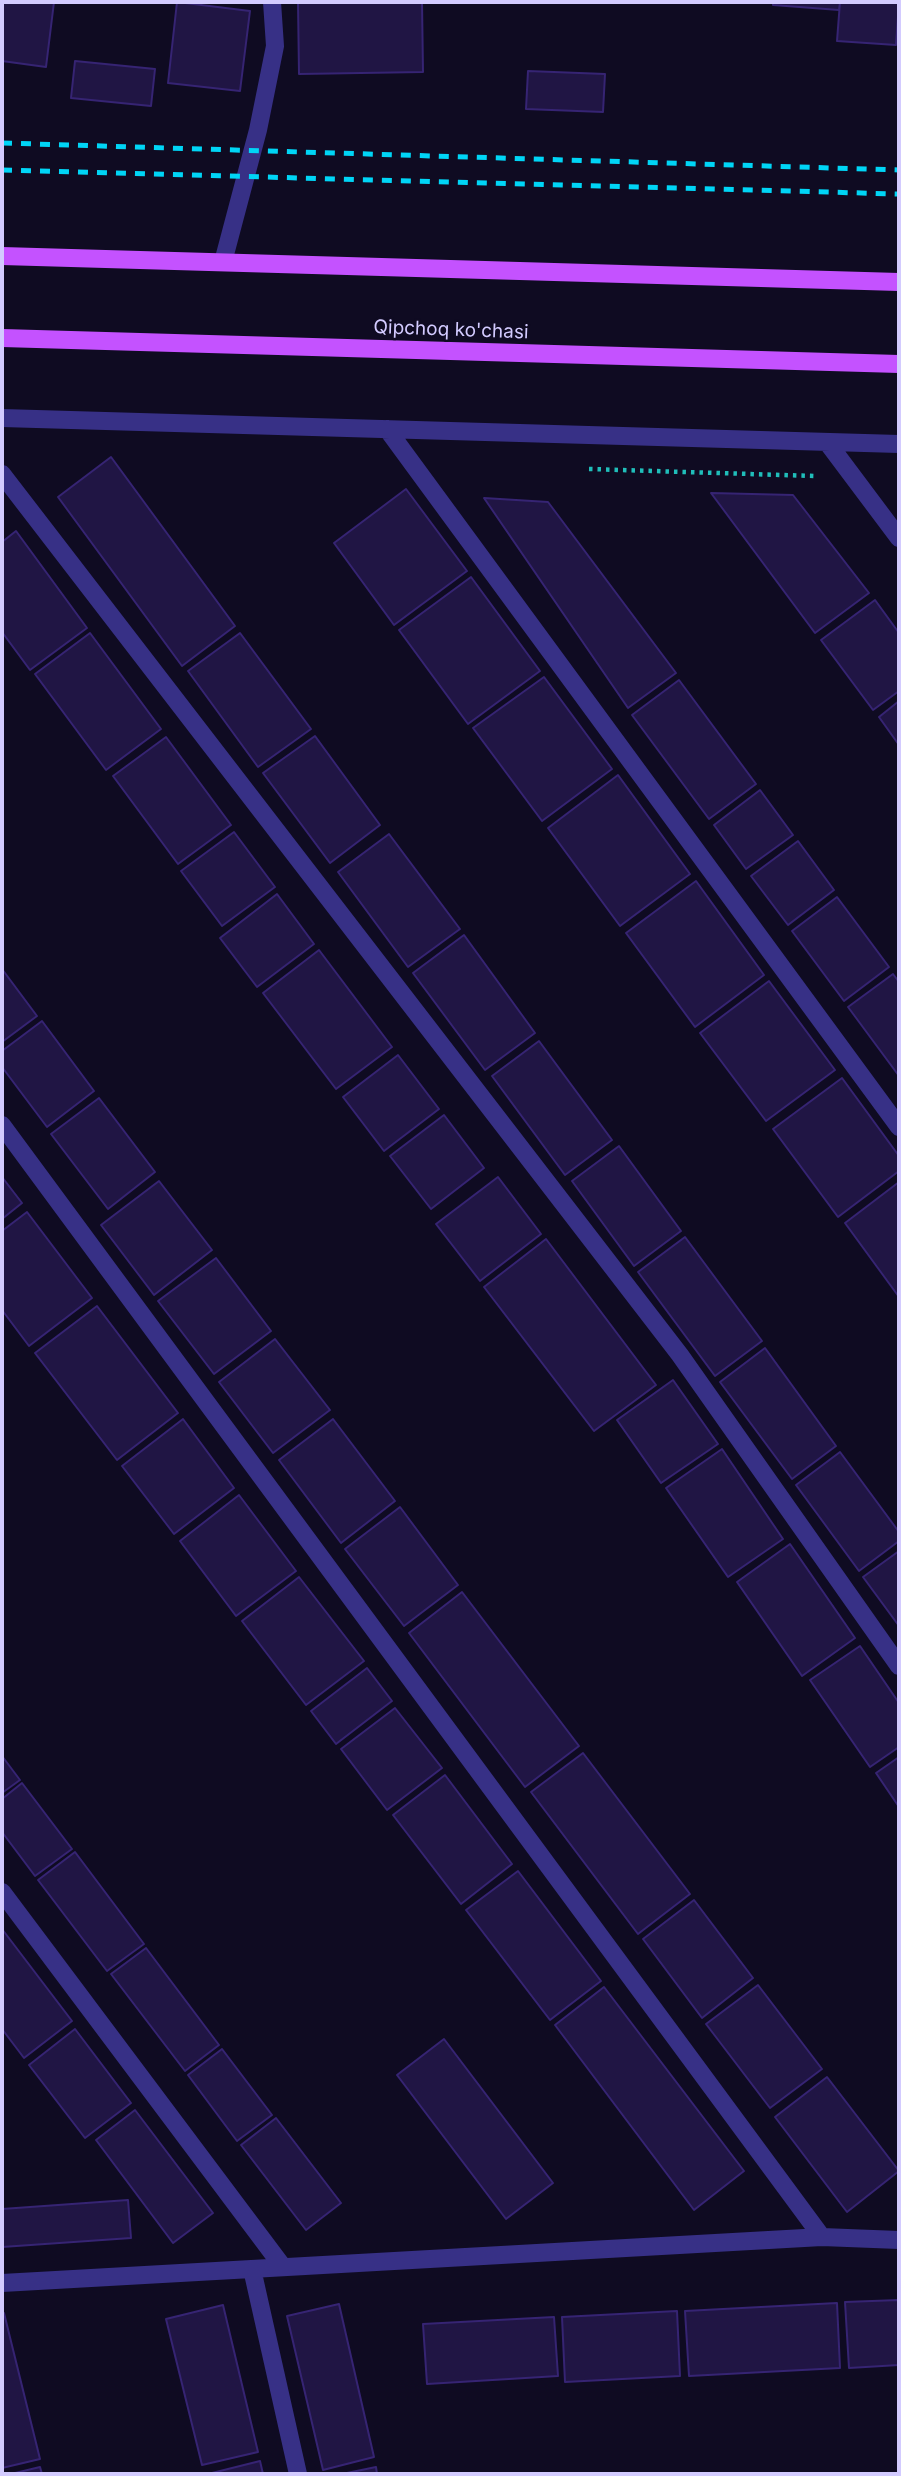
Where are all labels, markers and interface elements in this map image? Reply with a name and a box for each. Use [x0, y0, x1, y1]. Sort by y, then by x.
street label: Qipchoq ko'chasi [373, 316, 529, 344]

